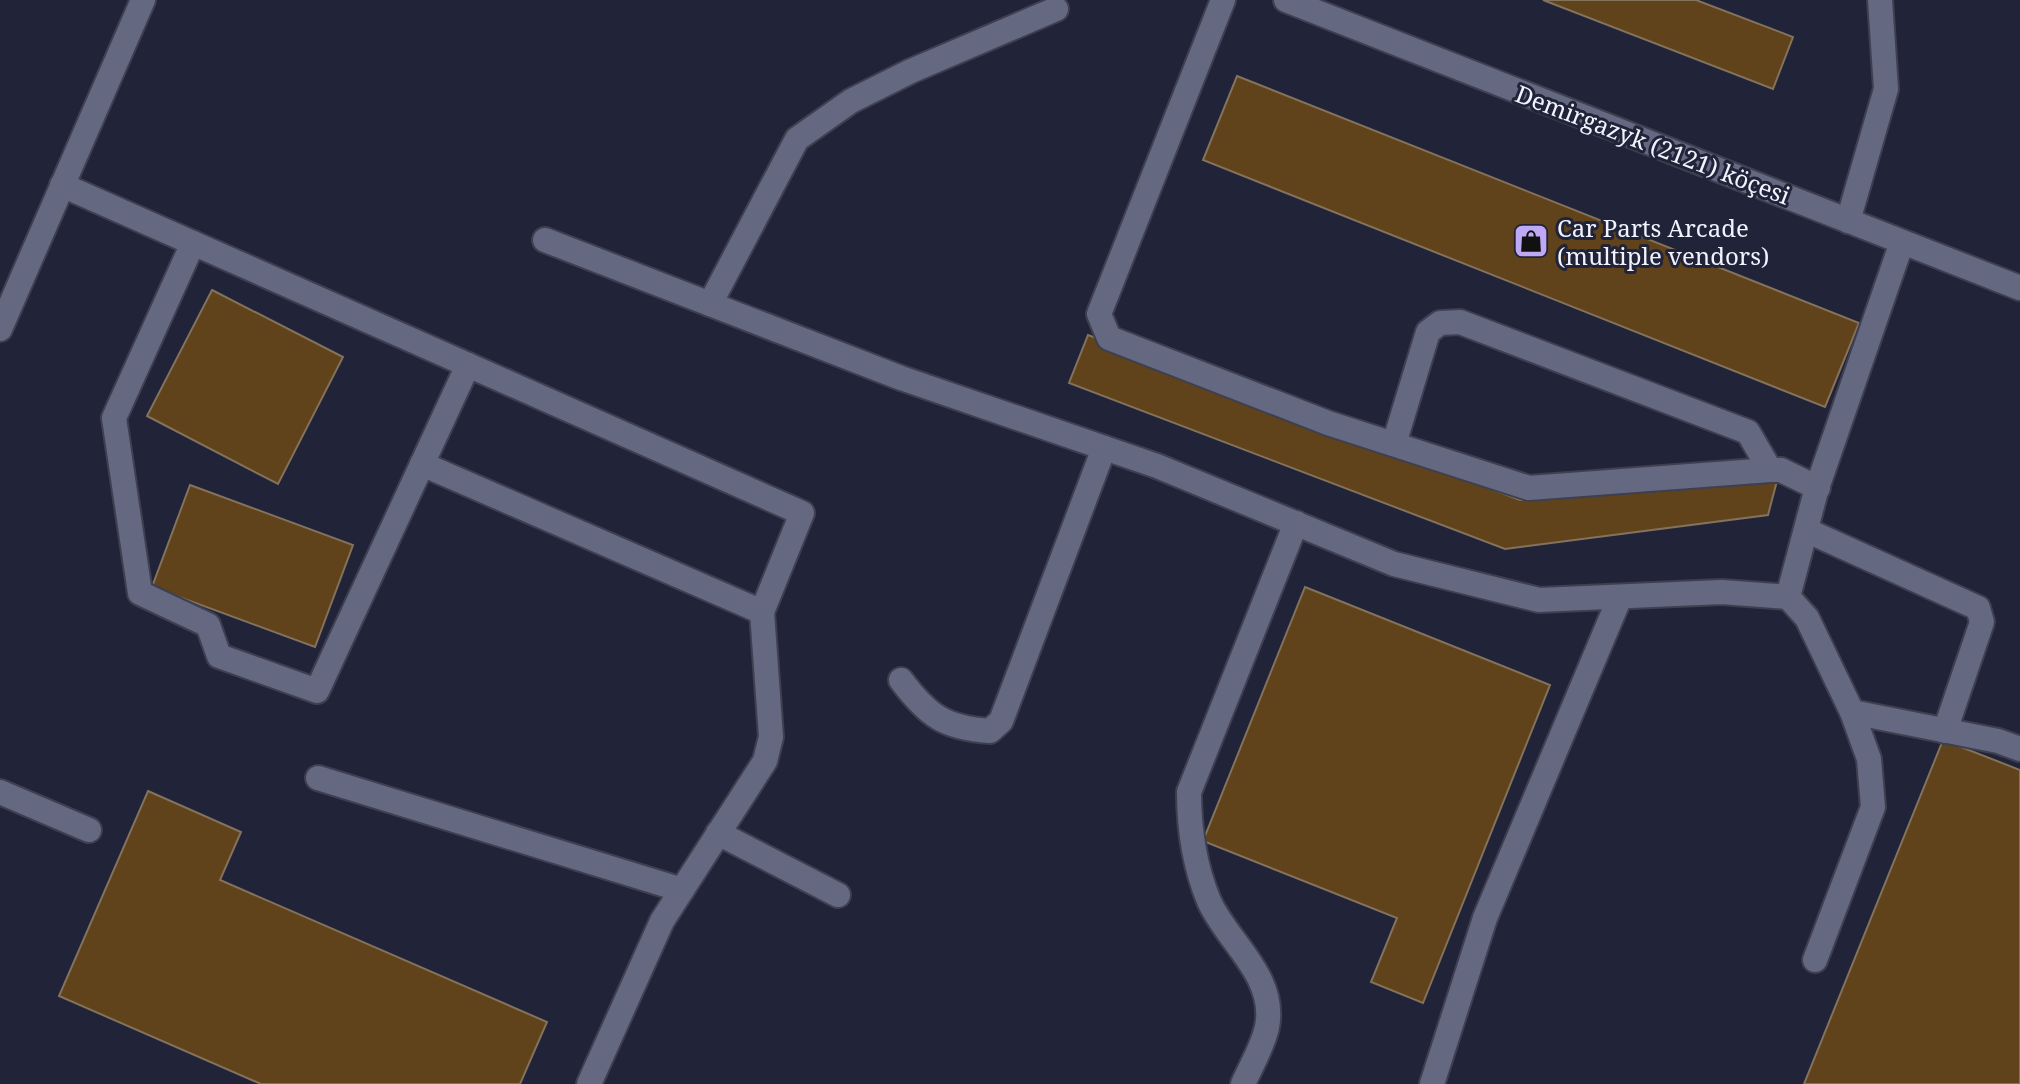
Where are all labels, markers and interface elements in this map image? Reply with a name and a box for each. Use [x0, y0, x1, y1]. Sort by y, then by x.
street label: Demirgazyk (2121) köçesi [1511, 76, 1795, 212]
place label: Car Parts Arcade (multiple vendors) [1557, 211, 1769, 272]
shop icon: Car Parts Arcade (multiple vendors) [1512, 222, 1550, 260]

